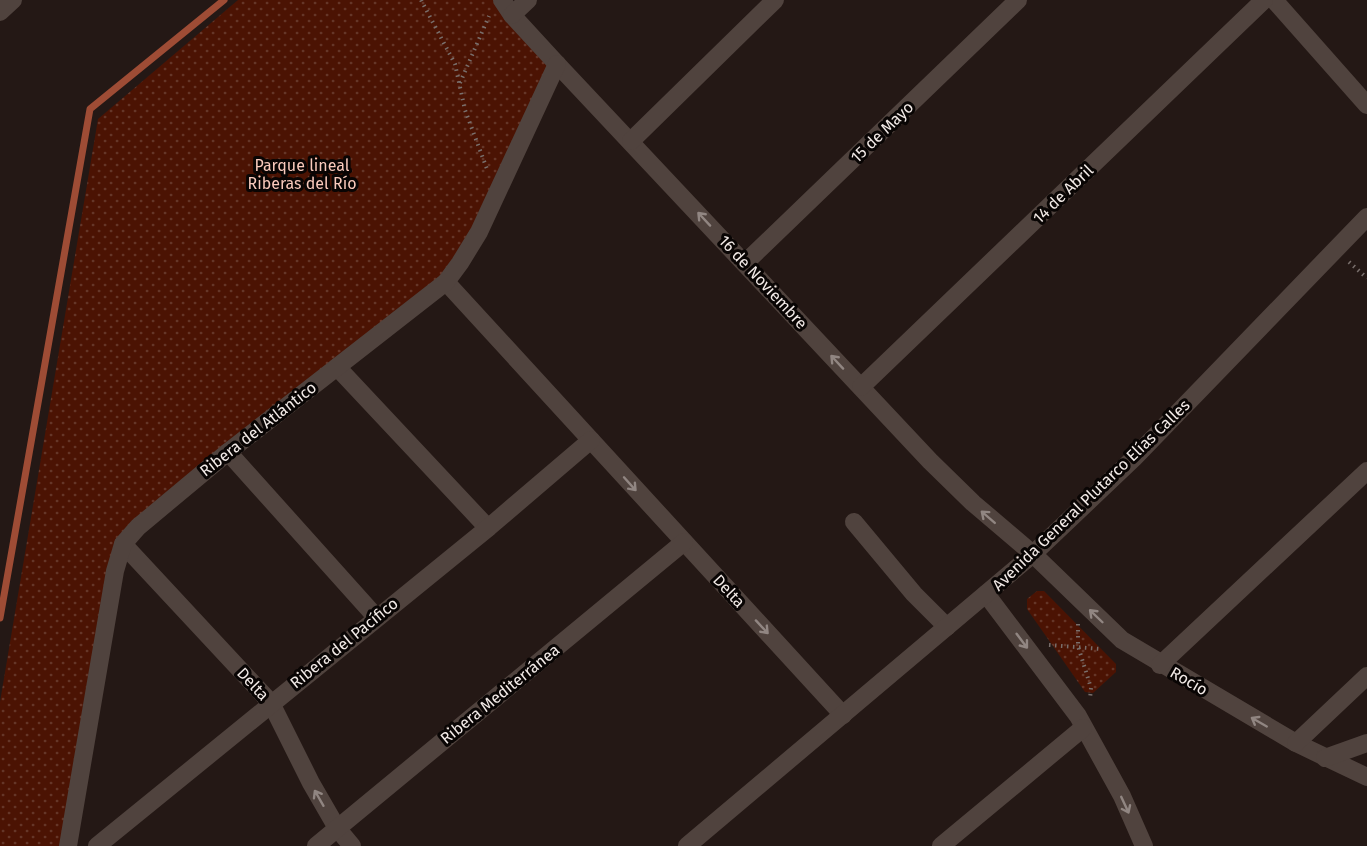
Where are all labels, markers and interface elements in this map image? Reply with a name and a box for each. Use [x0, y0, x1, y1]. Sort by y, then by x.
street label: 15 de Mayo [847, 97, 917, 167]
park label: Parque lineal Riberas del Río [247, 156, 357, 193]
street label: 14 de Abril [1029, 160, 1097, 227]
one-way arrow [697, 212, 712, 227]
street label: 16 de Noviembre [715, 231, 811, 333]
one-way arrow [831, 355, 845, 370]
street label: Ribera del Atlántico [196, 378, 320, 480]
street label: Avenida General Plutarco Elías Calles [988, 395, 1194, 595]
one-way arrow [623, 476, 638, 491]
one-way arrow [980, 510, 996, 523]
street label: Delta [709, 571, 749, 611]
street label: Ribera del Pacífico [286, 594, 402, 692]
one-way arrow [1089, 608, 1104, 623]
one-way arrow [755, 619, 769, 634]
one-way arrow [1015, 632, 1028, 648]
street label: Ribera Mediterránea [437, 640, 563, 748]
street label: Rocío [1167, 663, 1211, 699]
street label: Delta [233, 664, 273, 704]
one-way arrow [1251, 715, 1268, 727]
one-way arrow [313, 790, 325, 807]
one-way arrow [1120, 796, 1132, 814]

